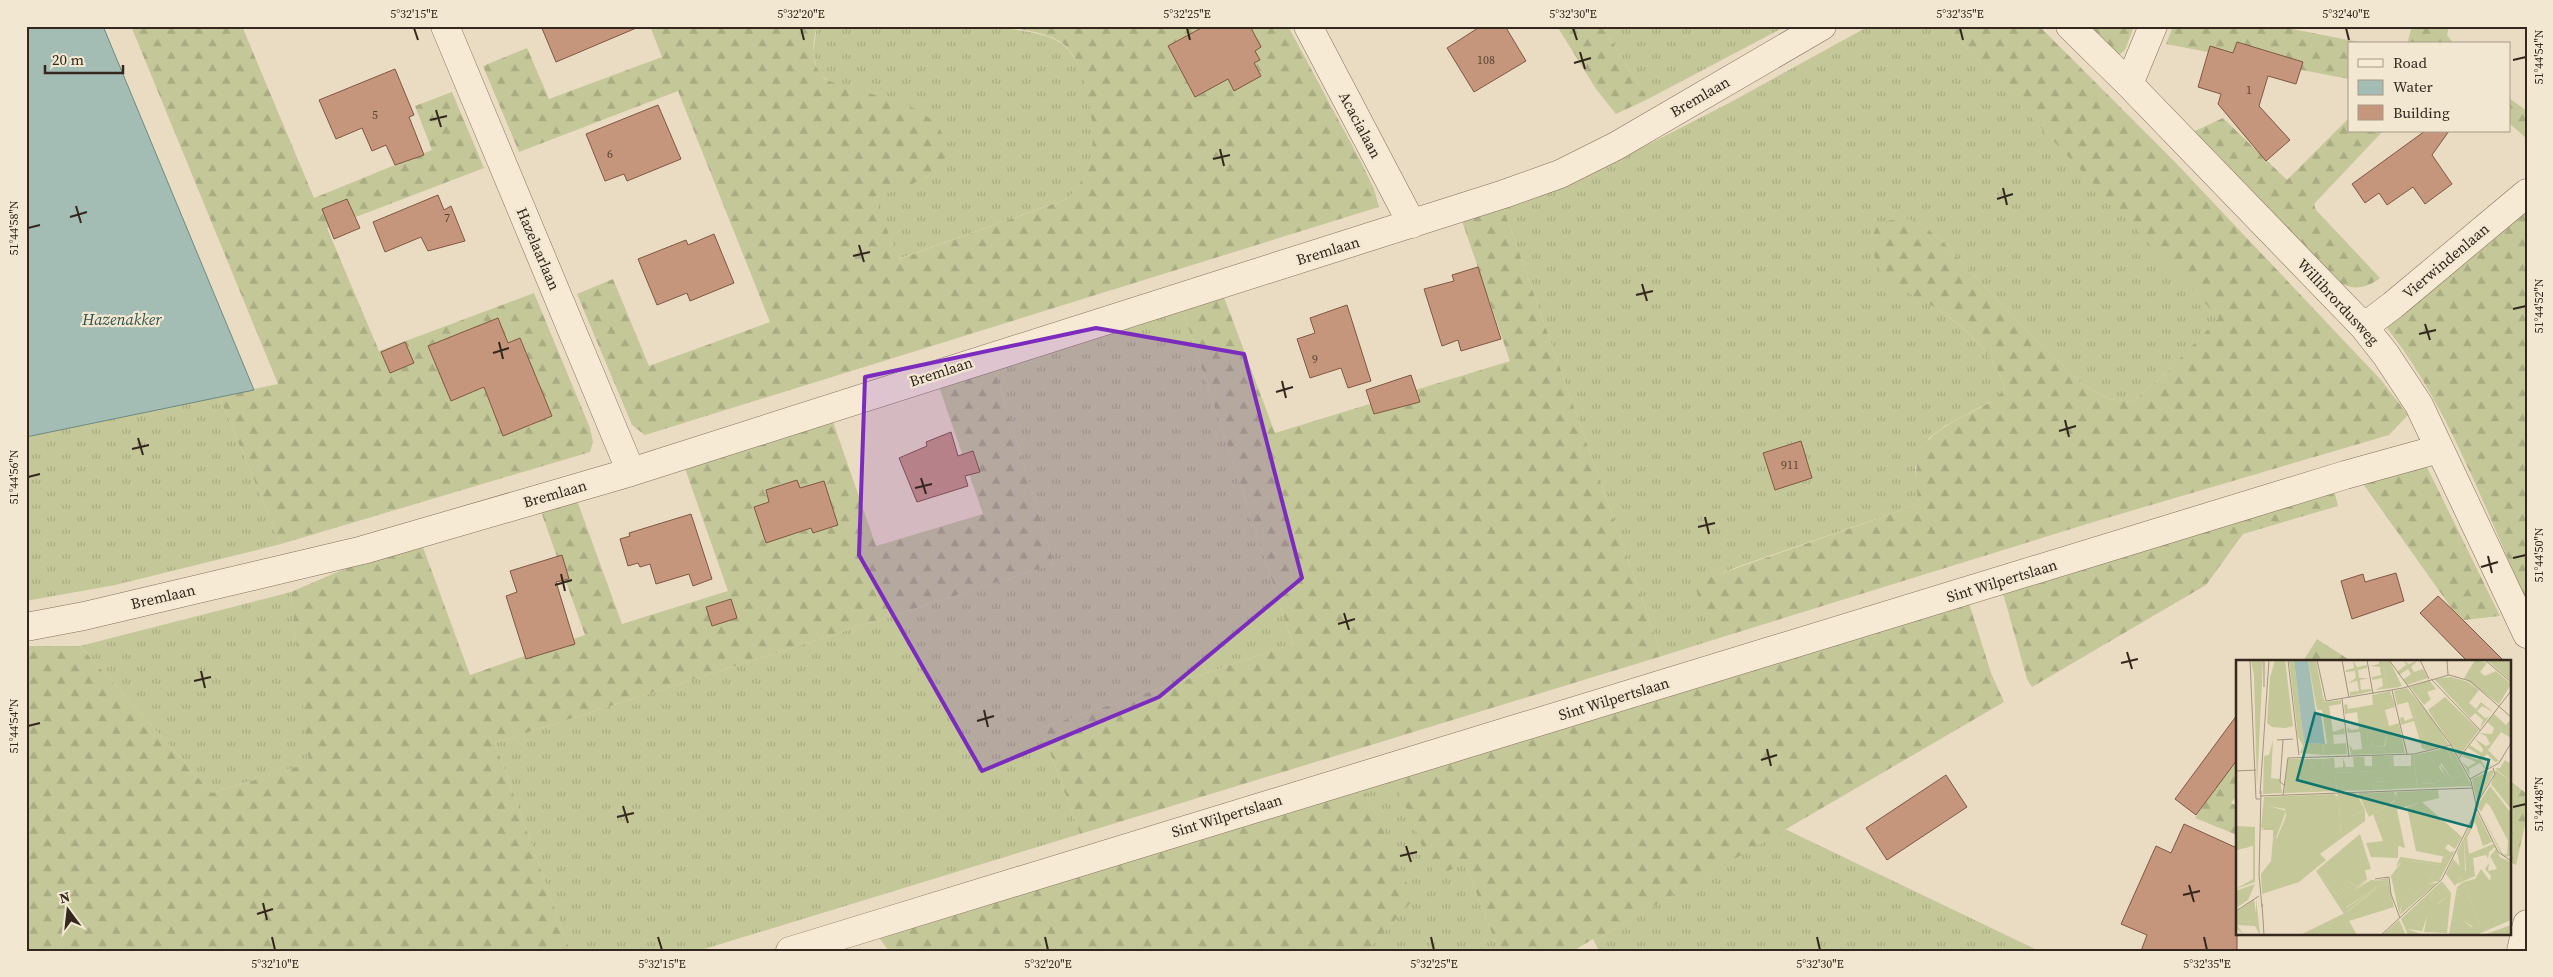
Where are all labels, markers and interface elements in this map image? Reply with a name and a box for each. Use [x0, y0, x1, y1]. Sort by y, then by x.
text: 5°32'15"E [390, 6, 438, 22]
text: 5°32'20"E [777, 6, 825, 22]
text: 5°32'25"E [1163, 6, 1211, 22]
text: 5°32'30"E [1549, 6, 1597, 22]
text: 5°32'35"E [1936, 6, 1984, 22]
text: 5°32'40"E [2322, 6, 2370, 22]
text: 51°44'54"N [2531, 29, 2547, 85]
scale bar [45, 42, 122, 74]
legend [2348, 42, 2510, 132]
text: 20 m [52, 49, 84, 70]
house number: 108 [1477, 52, 1495, 68]
text: Road [2393, 52, 2427, 73]
street label: Bremlaan [1666, 71, 1733, 122]
text: Water [2393, 76, 2434, 97]
house number: 1 [2246, 82, 2252, 98]
street label: Acacialaan [1334, 88, 1387, 162]
text: Building [2393, 102, 2450, 123]
house number: 5 [372, 107, 378, 123]
house number: 6 [607, 146, 613, 162]
text: 51°44'58"N [6, 200, 22, 256]
street label: Hazelaarlaan [512, 204, 565, 293]
house number: 7 [444, 210, 450, 226]
street label: Vierwindenlaan [2398, 218, 2493, 303]
street label: Bremlaan [1294, 231, 1362, 270]
street label: Willibrordusweg [2293, 254, 2384, 350]
text: 51°44'52"N [2531, 278, 2547, 334]
water label: Hazenakker [81, 308, 162, 330]
street label: Bremlaan [906, 351, 975, 392]
house number: 9 [1312, 351, 1318, 367]
text: 51°44'56"N [6, 449, 22, 505]
house number: 911 [1781, 457, 1799, 473]
street label: Bremlaan [521, 474, 589, 513]
text: 51°44'50"N [2531, 527, 2547, 583]
street label: Sint Wilpertslaan [1944, 554, 2060, 607]
street label: Bremlaan [129, 579, 197, 614]
inset map [2236, 660, 2510, 934]
street label: Sint Wilpertslaan [1556, 672, 1672, 725]
text: 51°44'54"N [6, 698, 22, 754]
text: 51°44'48"N [2531, 776, 2547, 832]
street label: Sint Wilpertslaan [1169, 789, 1285, 842]
north arrow [42, 884, 92, 934]
text: N [57, 886, 72, 908]
text: 5°32'10"E [251, 956, 299, 972]
text: 5°32'15"E [638, 956, 686, 972]
text: 5°32'20"E [1024, 956, 1072, 972]
text: 5°32'25"E [1410, 956, 1458, 972]
text: 5°32'30"E [1796, 956, 1844, 972]
text: 5°32'35"E [2183, 956, 2231, 972]

